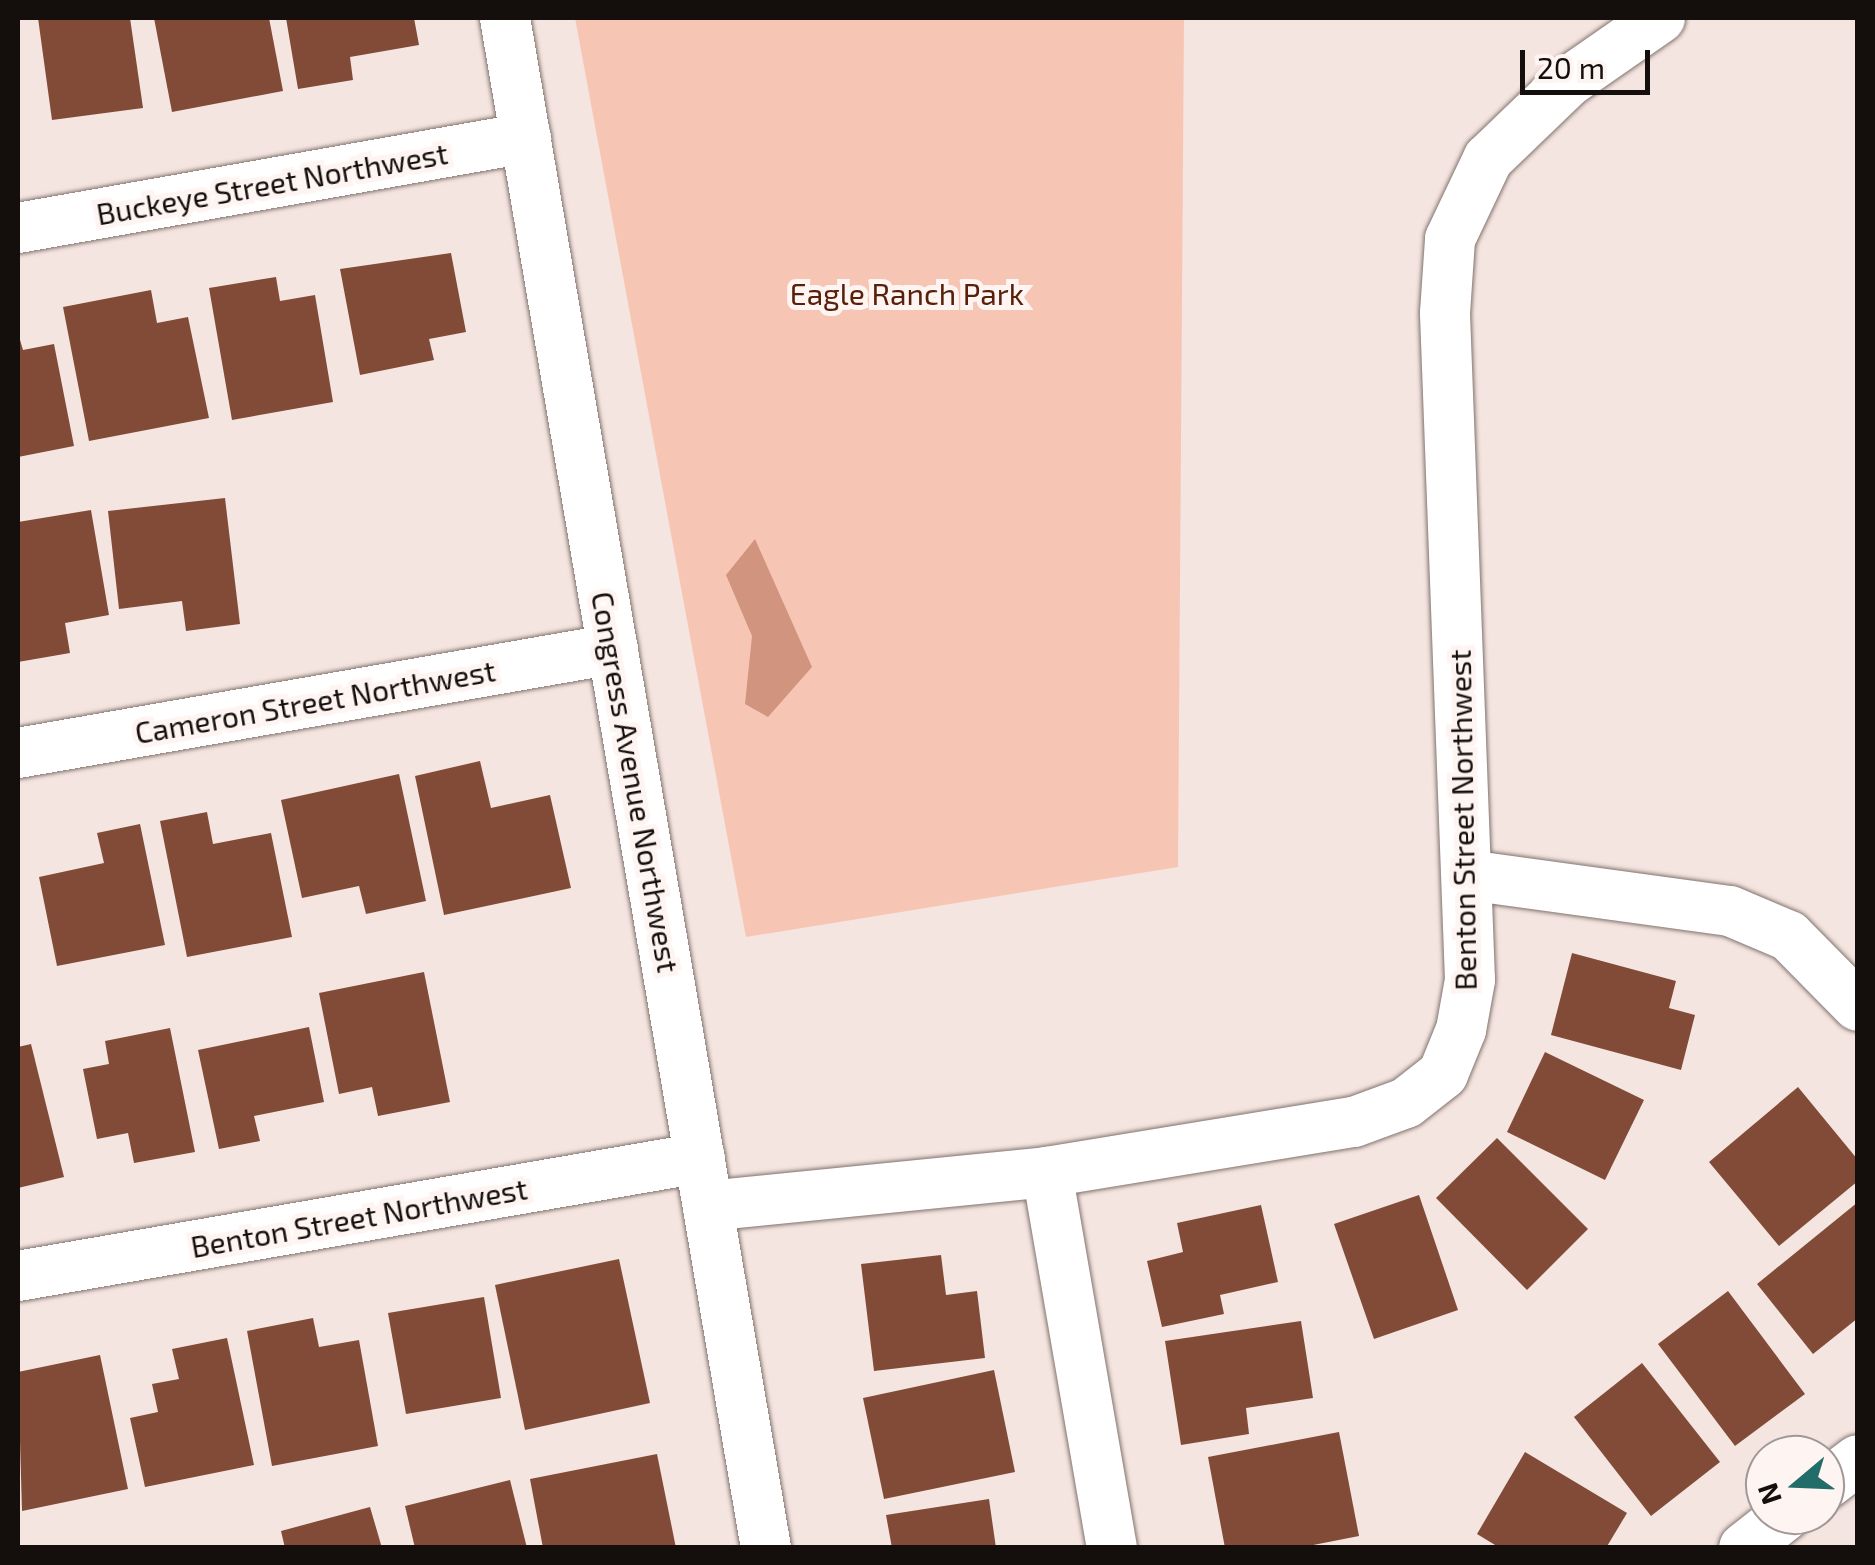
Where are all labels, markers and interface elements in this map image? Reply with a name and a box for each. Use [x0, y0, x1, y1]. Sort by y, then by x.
scale bar [1525, 30, 1655, 92]
text: 20 m [1537, 49, 1605, 85]
street label: Buckeye Street Northwest [93, 134, 451, 232]
park label: Eagle Ranch Park [790, 275, 1024, 311]
street label: Congress Avenue Northwest [585, 588, 687, 976]
street label: Benton Street Northwest [1441, 649, 1483, 991]
street label: Cameron Street Northwest [132, 652, 498, 750]
street label: Benton Street Northwest [188, 1170, 530, 1264]
north arrow [1745, 1435, 1845, 1535]
text: N [1749, 1479, 1788, 1509]

